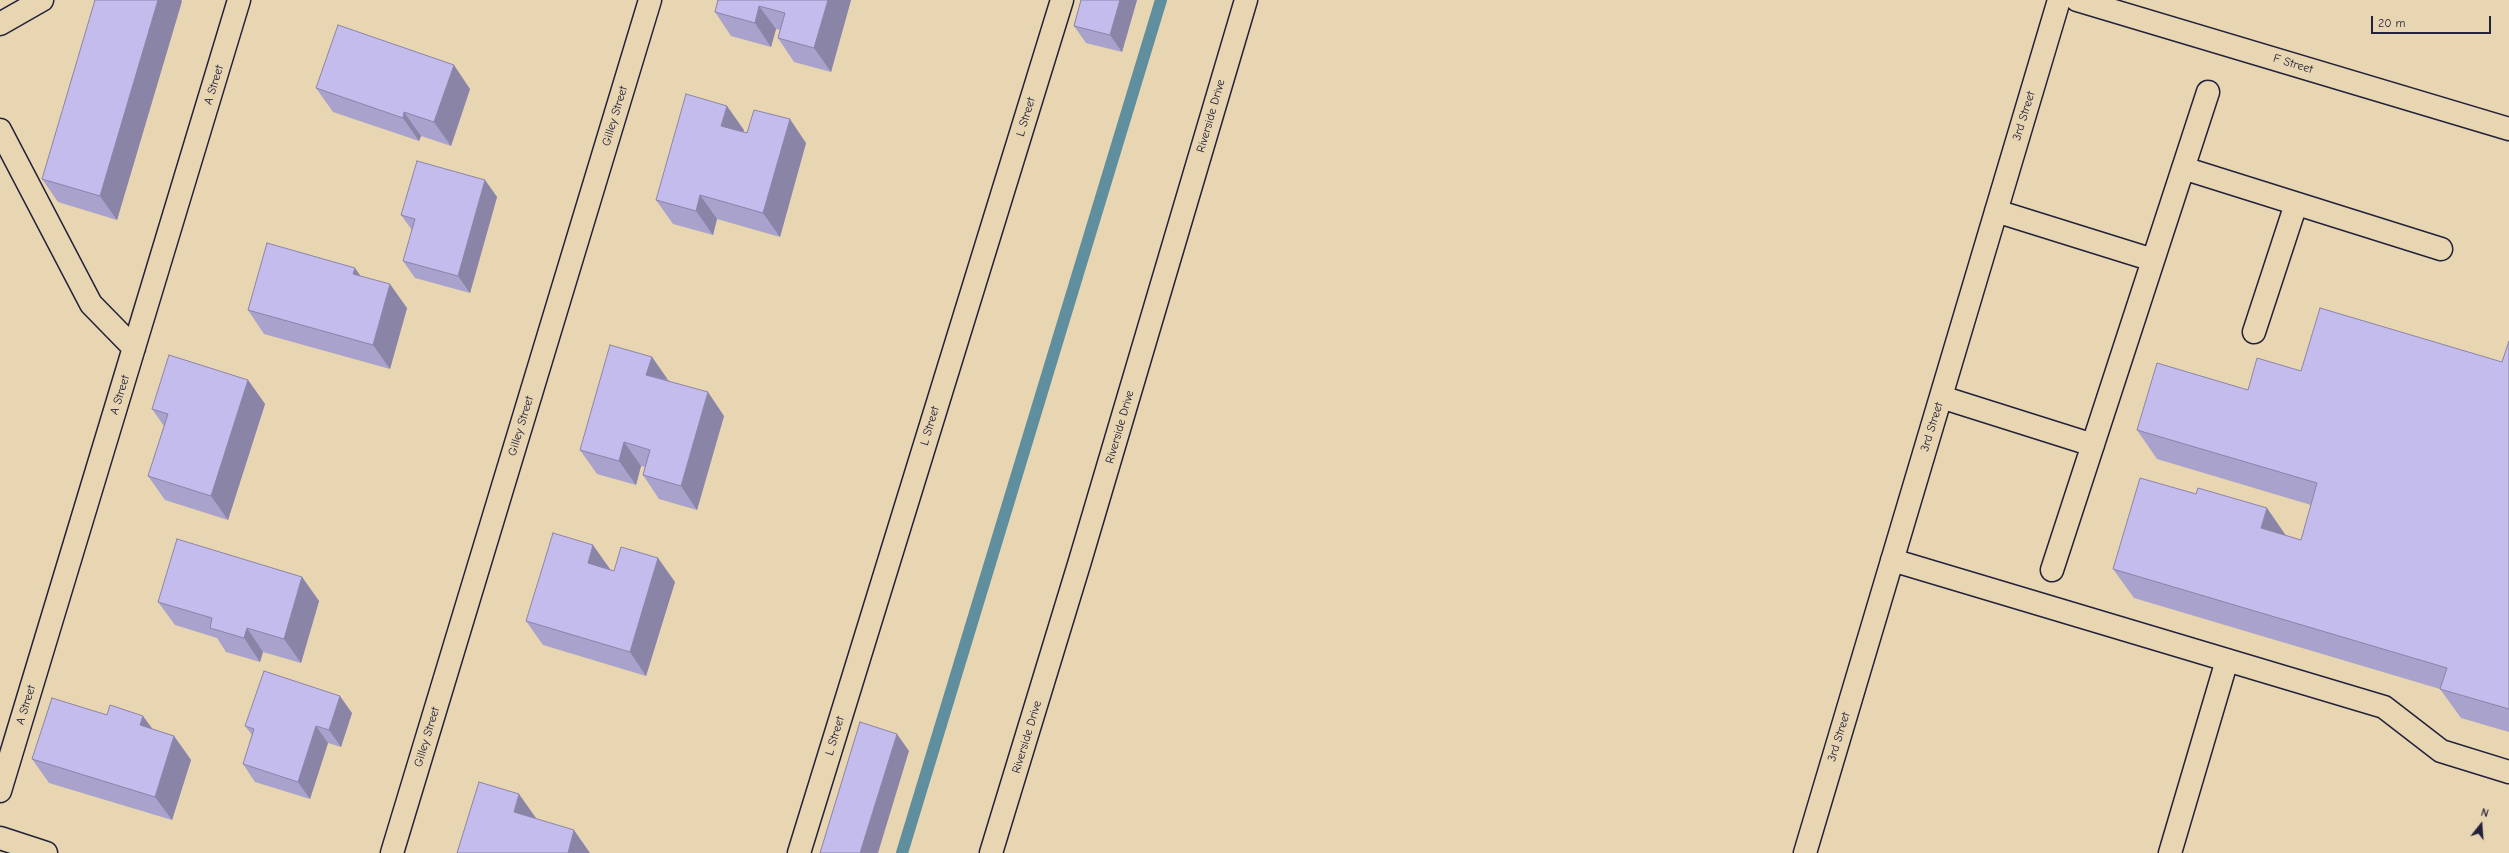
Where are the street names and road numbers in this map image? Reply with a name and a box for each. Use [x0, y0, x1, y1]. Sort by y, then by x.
street label: F Street [2271, 51, 2315, 77]
street label: A Street [201, 63, 227, 107]
street label: Riverside Drive [1194, 78, 1228, 154]
street label: Gilley Street [599, 84, 631, 148]
street label: 3rd Street [2010, 90, 2038, 142]
street label: L Street [1013, 96, 1039, 138]
street label: A Street [107, 373, 133, 417]
street label: Riverside Drive [1103, 389, 1137, 465]
street label: Gilley Street [505, 394, 537, 458]
street label: 3rd Street [1918, 401, 1946, 453]
street label: L Street [917, 405, 943, 447]
street label: A Street [13, 683, 39, 727]
street label: Riverside Drive [1009, 699, 1045, 775]
street label: Gilley Street [411, 705, 443, 769]
street label: 3rd Street [1825, 711, 1853, 763]
street label: L Street [822, 715, 848, 757]

